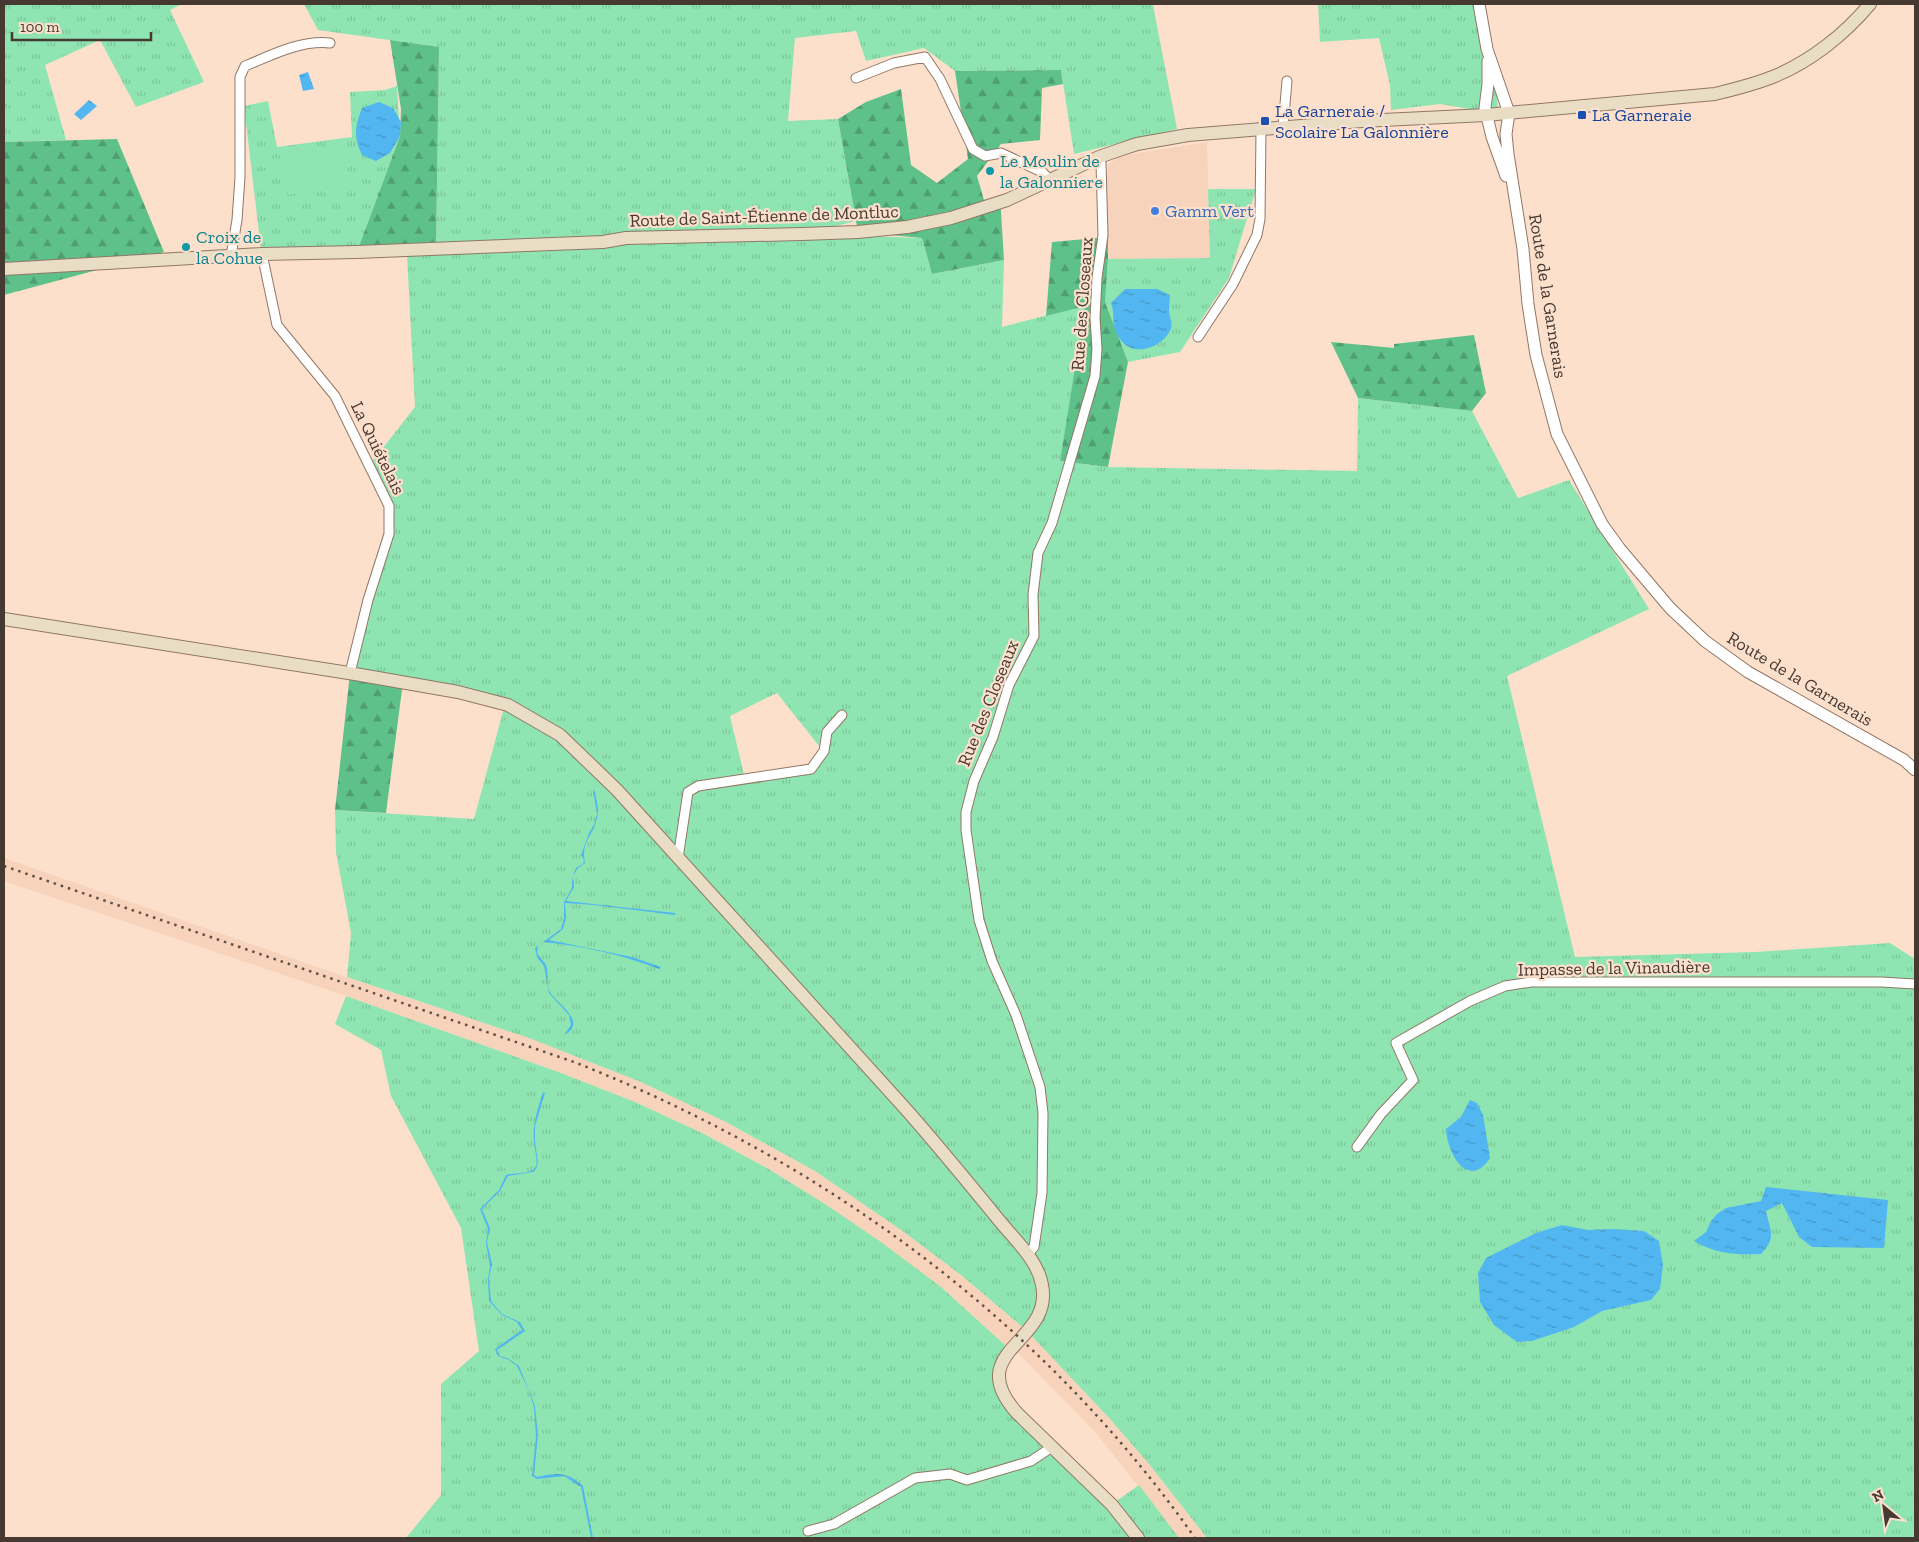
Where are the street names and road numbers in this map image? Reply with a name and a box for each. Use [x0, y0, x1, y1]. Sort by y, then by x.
street label: Route de Saint-Étienne de Montluc [629, 200, 899, 232]
street label: Route de la Garnerais [1524, 212, 1572, 380]
street label: Rue des Closeaux [1066, 236, 1098, 372]
street label: La Quiételais [346, 398, 410, 498]
street label: Route de la Garnerais [1723, 627, 1877, 731]
street label: Rue des Closeaux [953, 637, 1023, 769]
street label: Impasse de la Vinaudière [1518, 955, 1710, 981]

